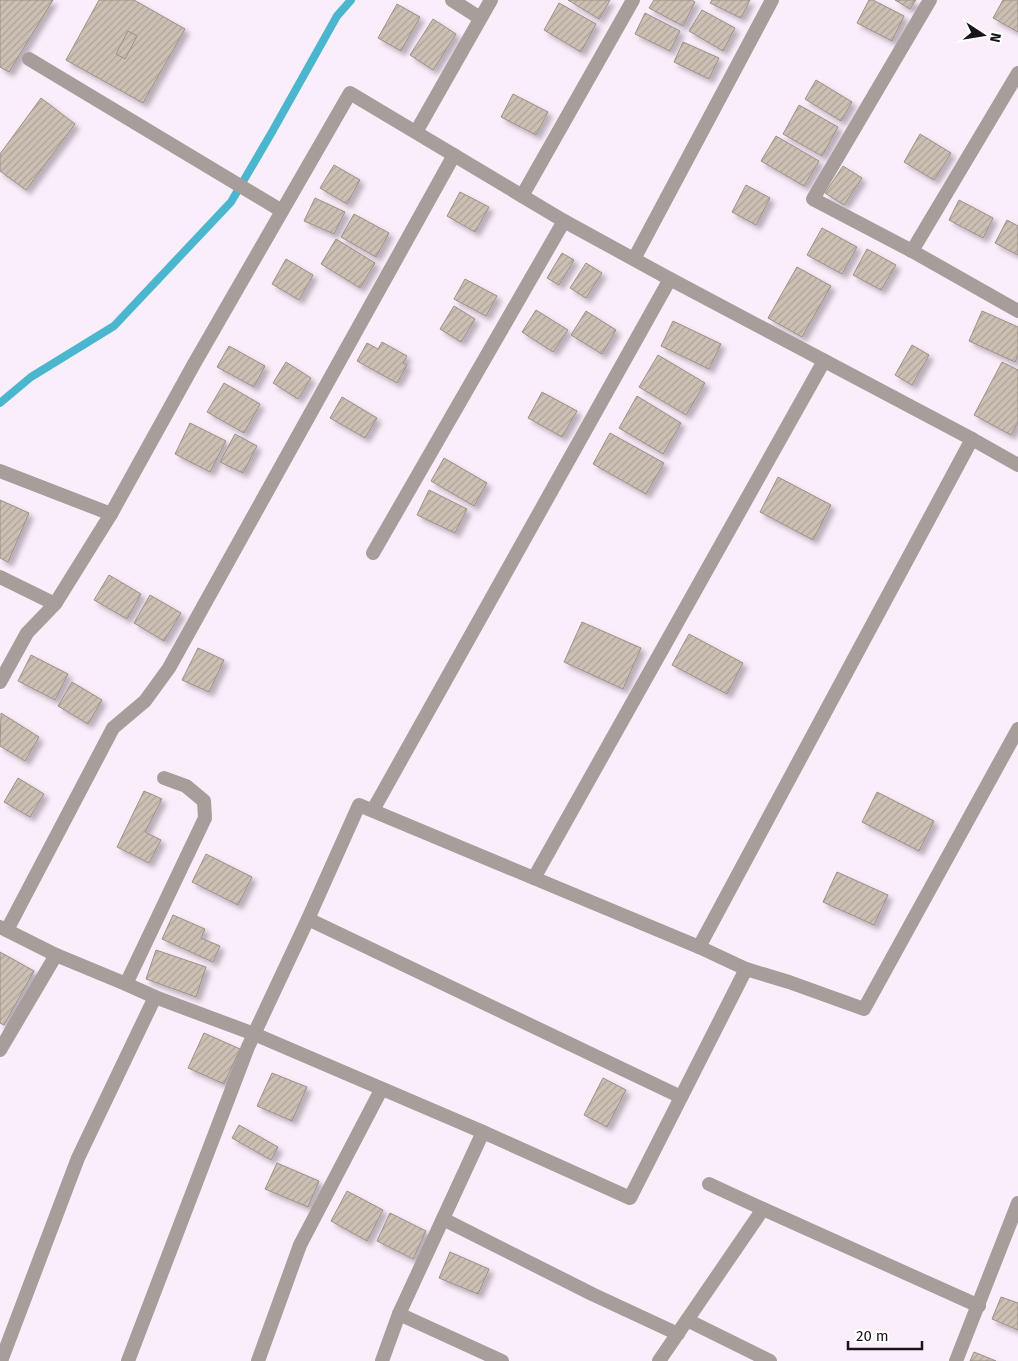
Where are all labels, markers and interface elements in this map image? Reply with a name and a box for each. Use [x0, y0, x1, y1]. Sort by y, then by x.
north arrow [958, 10, 1008, 60]
text: N [986, 31, 1005, 44]
scale bar [848, 1318, 922, 1350]
text: 20 m [856, 1327, 889, 1345]

